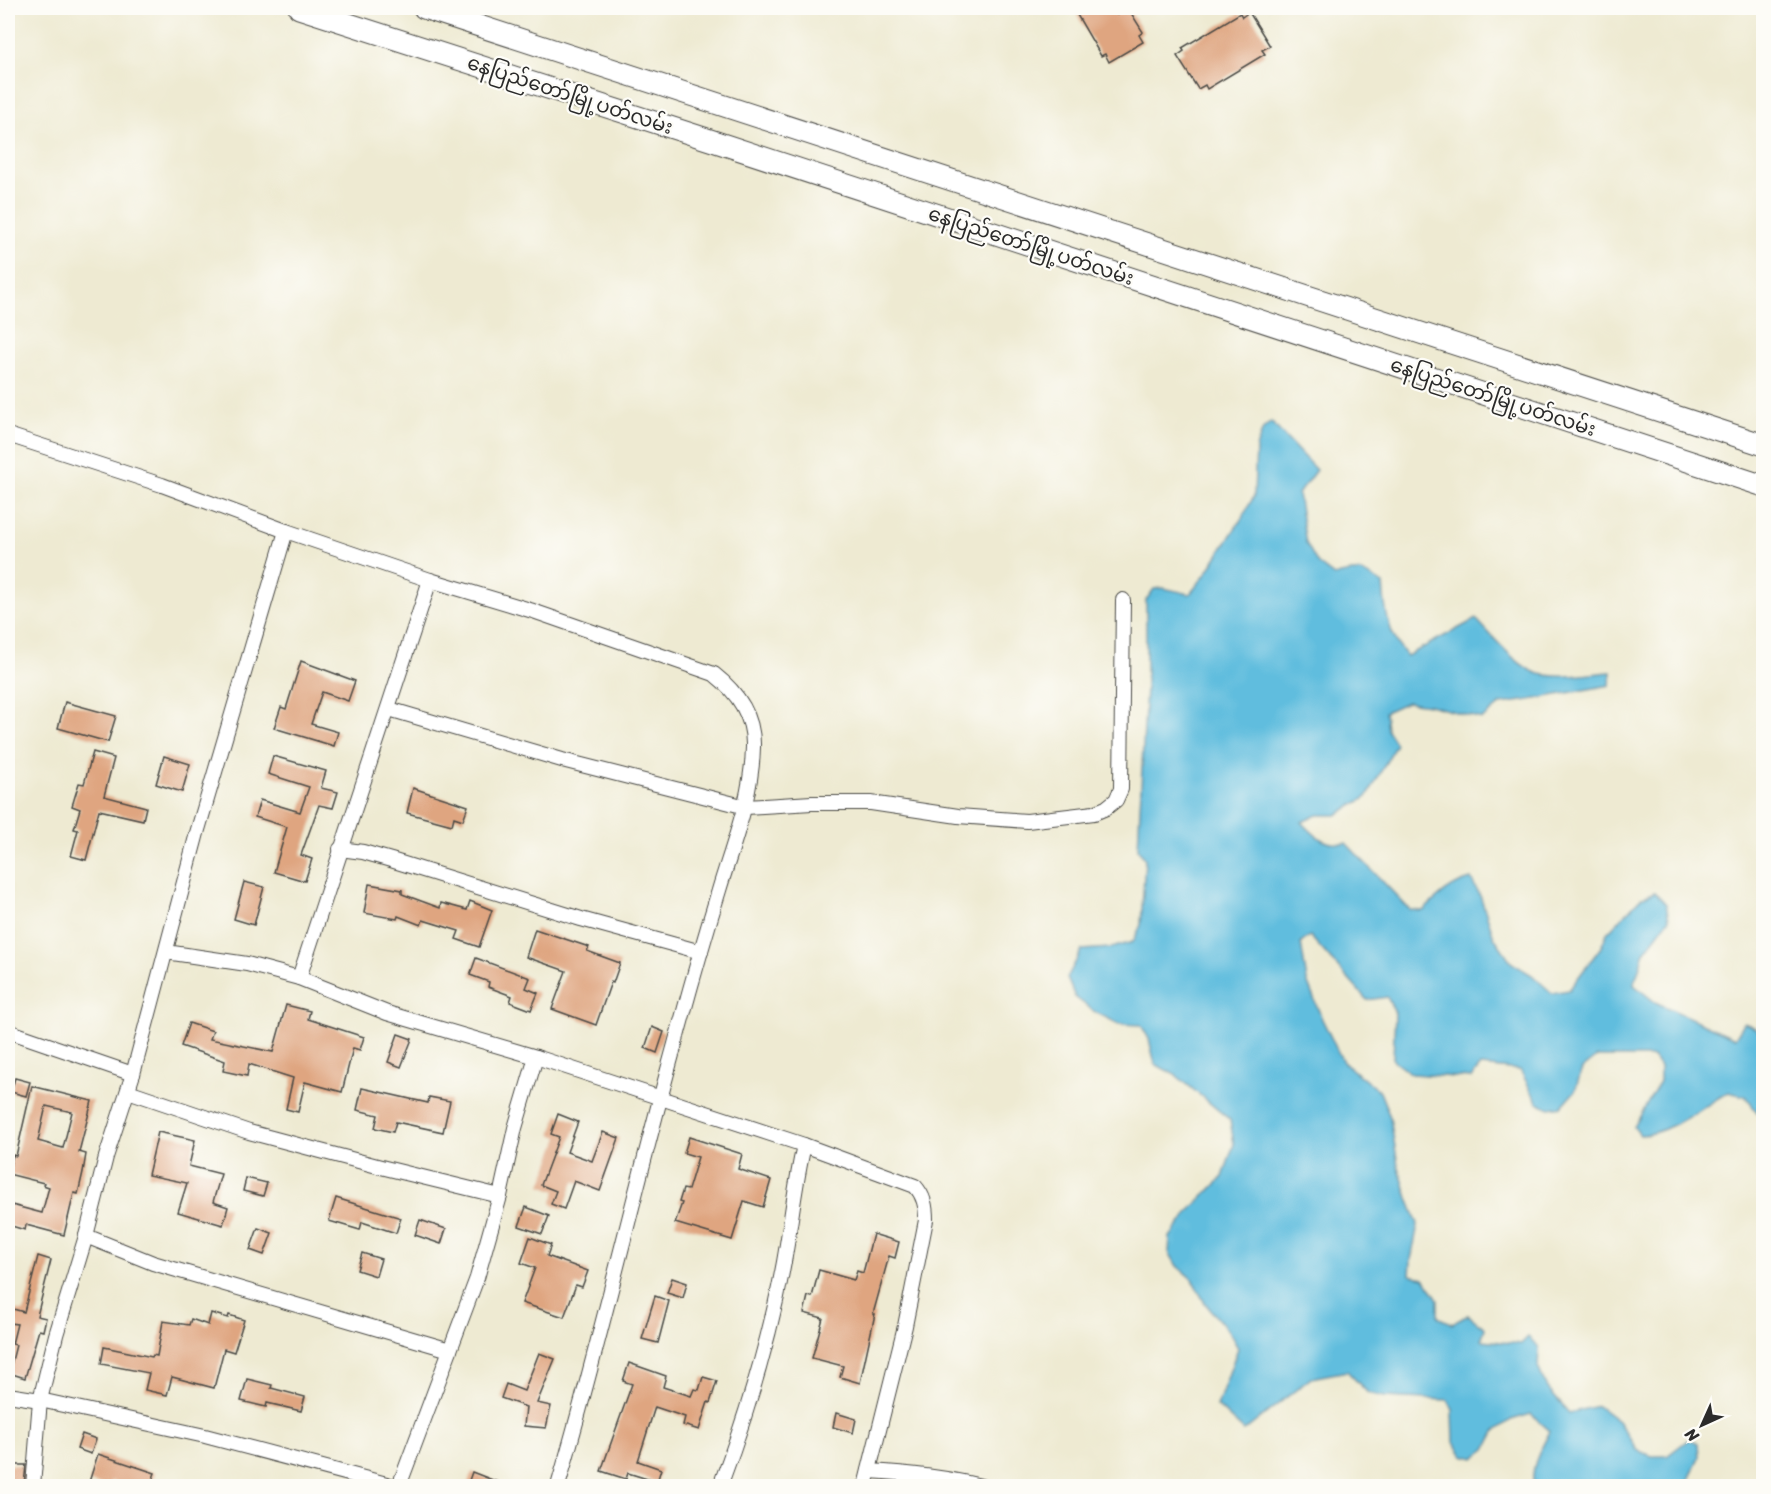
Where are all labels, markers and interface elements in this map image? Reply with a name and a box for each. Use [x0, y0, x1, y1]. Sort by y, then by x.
street label: နေပြည်တော်မြို့ပတ်လမ်း [463, 45, 677, 145]
street label: နေပြည်တော်မြို့ပတ်လမ်း [924, 196, 1138, 296]
street label: နေပြည်တော်မြို့ပတ်လမ်း [1386, 347, 1600, 447]
north arrow [1672, 1395, 1732, 1455]
text: N [1677, 1420, 1707, 1450]

